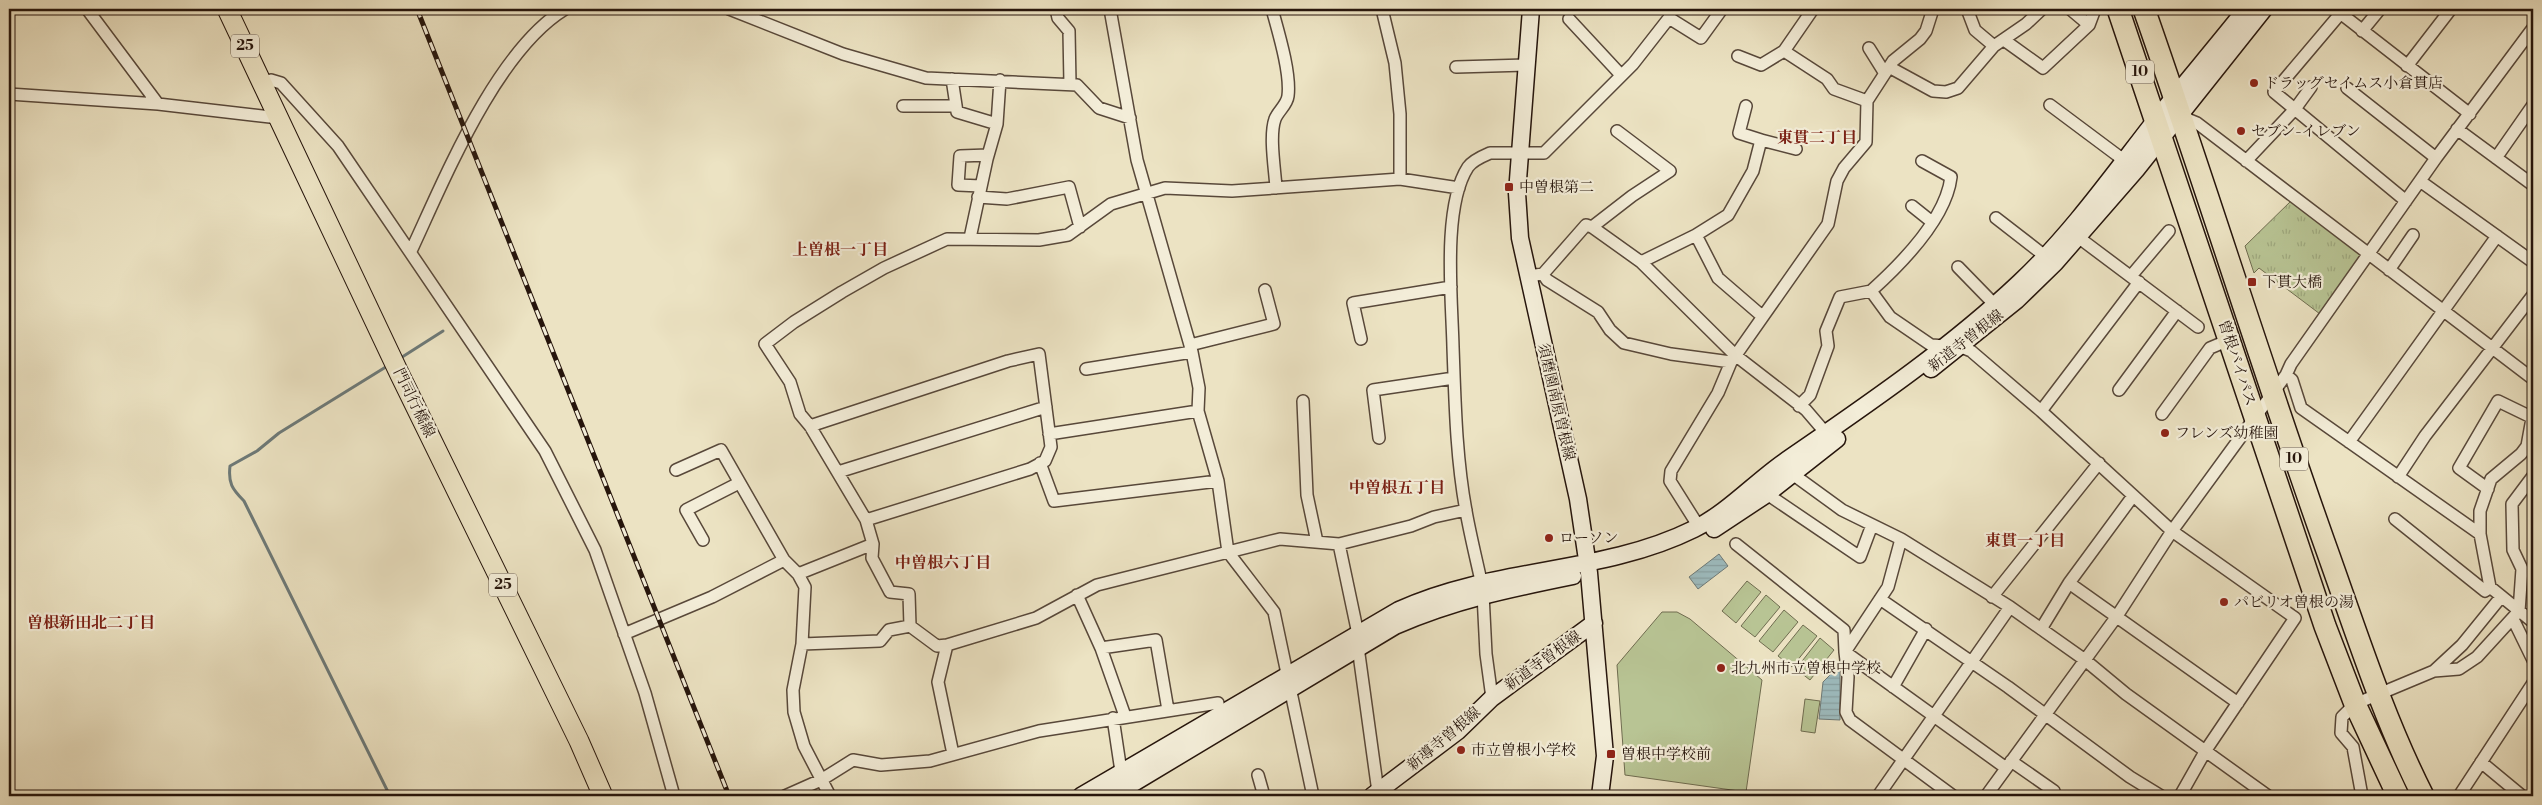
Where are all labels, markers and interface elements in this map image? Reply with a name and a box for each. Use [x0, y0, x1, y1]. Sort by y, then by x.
road number: 25 [231, 34, 259, 58]
road number: 10 [2126, 61, 2154, 84]
place label: ドラッグセイムス小倉貫店 [2264, 74, 2443, 93]
marker: ドラッグセイムス小倉貫店 [2248, 77, 2260, 89]
place label: セブン-イレブン [2251, 122, 2361, 141]
marker: セブン-イレブン [2235, 125, 2247, 137]
district label: 東貫二丁目 [1777, 128, 1857, 148]
place label: 中曽根第二 [1519, 178, 1594, 197]
marker: 中曽根第二 [1503, 181, 1515, 193]
district label: 上曽根一丁目 [792, 240, 888, 260]
place label: 下貫大橋 [2262, 273, 2322, 292]
marker: 下貫大橋 [2246, 276, 2258, 288]
street label: 新道寺曽根線 [1925, 306, 2007, 376]
street label: 曽根バイパス [2214, 317, 2260, 409]
street label: 須磨園南原曽根線 [1533, 341, 1579, 463]
street label: 門司行橋線 [389, 365, 439, 441]
place label: フレンズ幼稚園 [2175, 424, 2279, 443]
marker: フレンズ幼稚園 [2159, 427, 2171, 439]
road number: 10 [2280, 448, 2308, 470]
district label: 中曽根五丁目 [1349, 478, 1445, 498]
place label: ローソン [1559, 529, 1618, 548]
district label: 東貫一丁目 [1985, 531, 2065, 551]
marker: ローソン [1543, 532, 1555, 544]
district label: 中曽根六丁目 [895, 553, 991, 573]
road number: 25 [489, 574, 517, 596]
place label: パビリオ曽根の湯 [2234, 593, 2354, 612]
marker: パビリオ曽根の湯 [2218, 596, 2230, 608]
district label: 曽根新田北二丁目 [27, 613, 155, 633]
street label: 新道寺曽根線 [1501, 627, 1585, 695]
place label: 北九州市立曽根中学校 [1731, 659, 1881, 678]
marker: 北九州市立曽根中学校 [1715, 662, 1727, 674]
street label: 新導寺曽根線 [1403, 703, 1485, 775]
place label: 市立曽根小学校 [1471, 741, 1576, 760]
marker: 市立曽根小学校 [1455, 744, 1467, 756]
place label: 曽根中学校前 [1621, 745, 1711, 764]
marker: 曽根中学校前 [1605, 748, 1617, 760]

